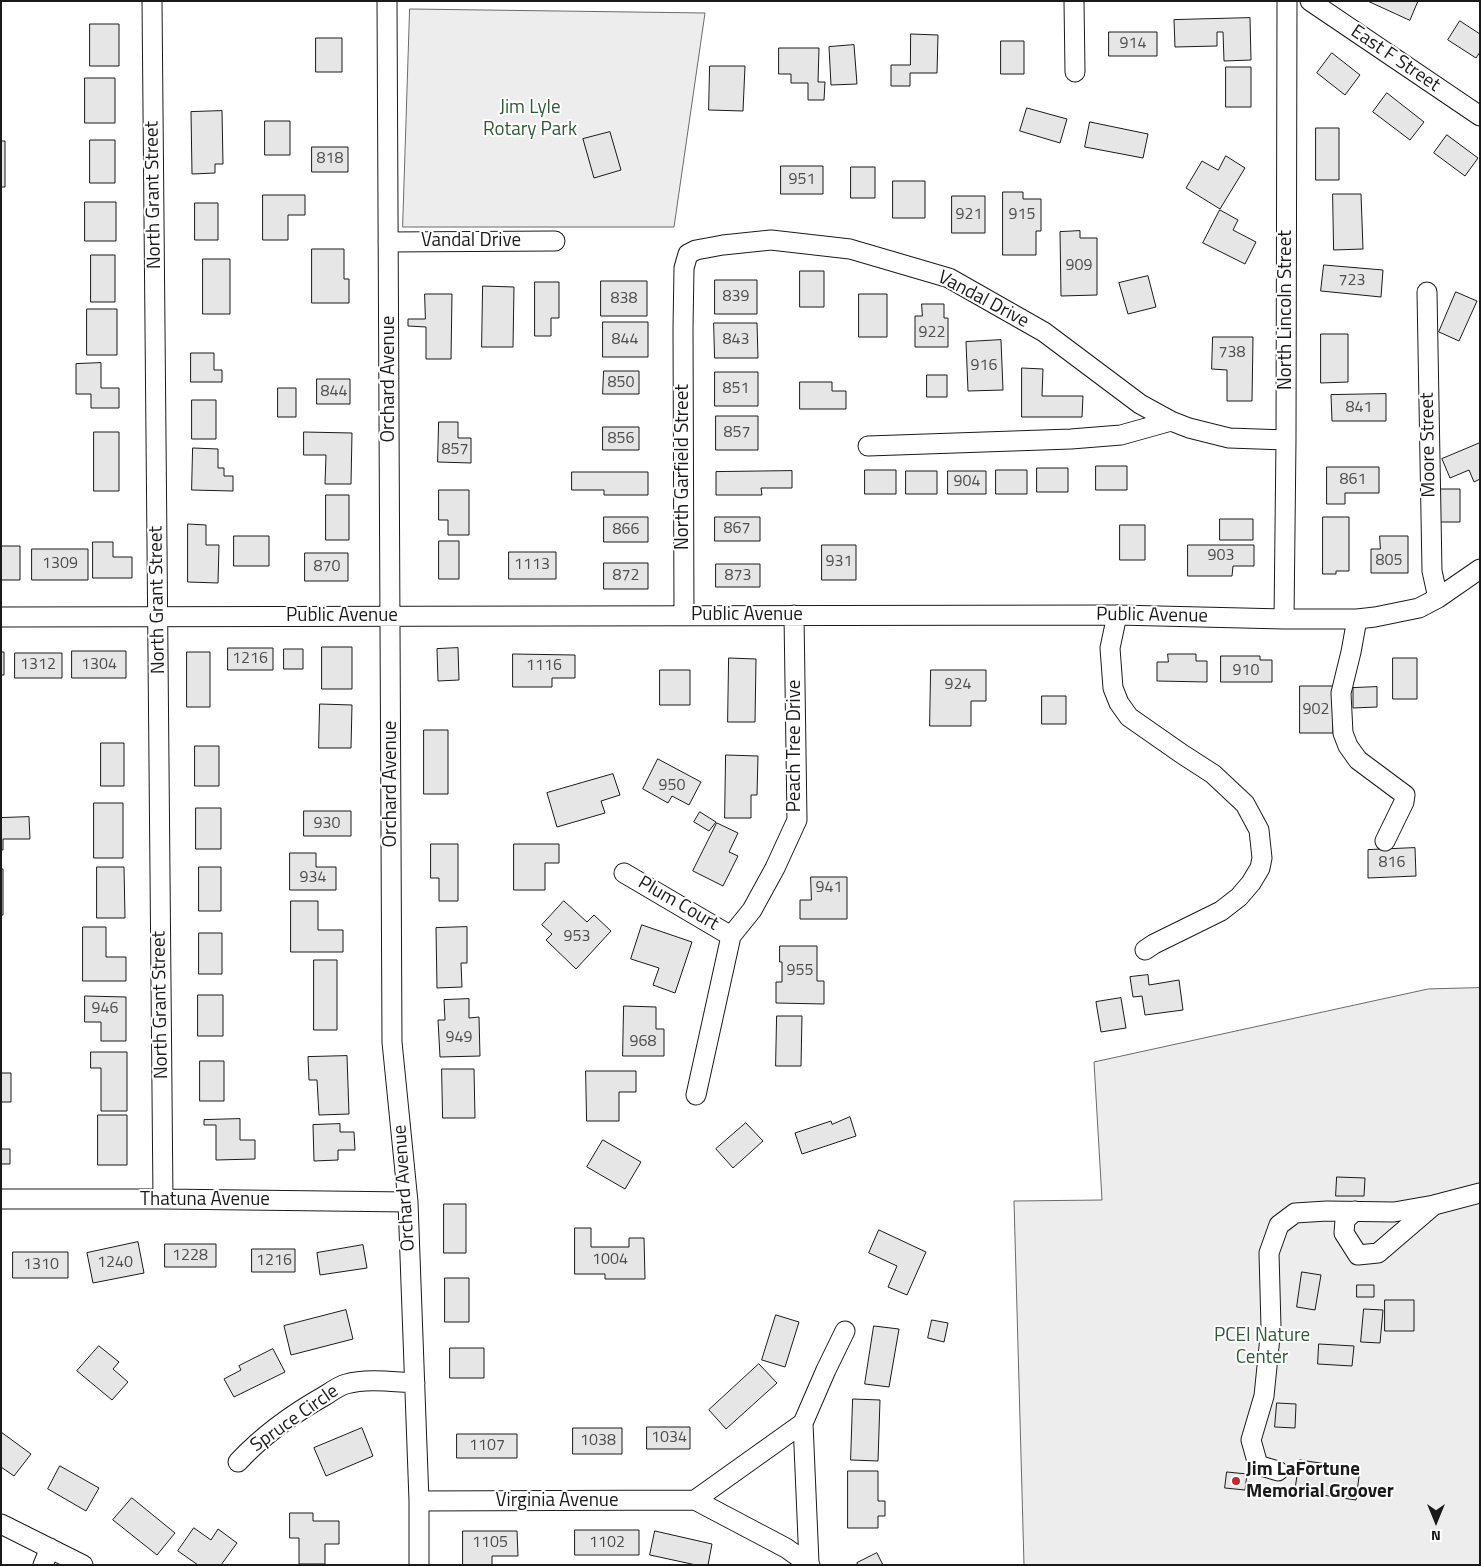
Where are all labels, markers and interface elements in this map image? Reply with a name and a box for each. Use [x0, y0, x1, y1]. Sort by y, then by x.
street label: East F Street [1346, 21, 1444, 97]
house number: 914 [1120, 34, 1146, 54]
park label: Jim Lyle Rotary Park [483, 97, 577, 141]
street label: North Grant Street [141, 121, 167, 269]
house number: 818 [317, 149, 343, 169]
house number: 951 [789, 170, 815, 190]
house number: 921 [956, 205, 982, 225]
house number: 915 [1009, 205, 1035, 225]
street label: Vandal Drive [421, 230, 521, 252]
street label: North Lincoln Street [1275, 230, 1297, 390]
house number: 909 [1066, 256, 1092, 276]
street label: Vandal Drive [934, 266, 1032, 334]
house number: 723 [1339, 271, 1365, 291]
house number: 839 [723, 287, 749, 307]
house number: 838 [611, 289, 637, 309]
street label: Orchard Avenue [378, 316, 400, 442]
house number: 922 [919, 323, 945, 343]
house number: 844 [612, 330, 638, 350]
house number: 843 [723, 330, 749, 350]
house number: 738 [1219, 343, 1245, 363]
house number: 916 [971, 356, 997, 376]
house number: 850 [608, 373, 634, 393]
house number: 851 [723, 379, 749, 399]
house number: 844 [321, 382, 347, 402]
street label: North Garfield Street [672, 384, 694, 550]
street label: Moore Street [1417, 392, 1441, 498]
house number: 841 [1346, 398, 1372, 418]
house number: 857 [724, 423, 750, 443]
house number: 856 [608, 429, 634, 449]
house number: 857 [442, 440, 468, 460]
house number: 861 [1340, 470, 1366, 490]
house number: 904 [954, 472, 980, 492]
house number: 867 [724, 519, 750, 539]
house number: 866 [613, 520, 639, 540]
street label: North Grant Street [145, 526, 171, 674]
house number: 903 [1208, 546, 1234, 566]
house number: 805 [1376, 551, 1402, 571]
house number: 931 [826, 552, 852, 572]
house number: 1309 [42, 554, 78, 574]
house number: 1113 [514, 555, 550, 575]
house number: 870 [314, 557, 340, 577]
house number: 872 [613, 566, 639, 586]
house number: 873 [725, 566, 751, 586]
street label: Public Avenue [691, 604, 803, 626]
street label: Public Avenue [1096, 604, 1208, 628]
street label: Public Avenue [286, 605, 398, 627]
house number: 1216 [232, 649, 268, 669]
house number: 1312 [20, 655, 56, 675]
house number: 1304 [81, 655, 117, 675]
house number: 1116 [526, 656, 562, 676]
house number: 910 [1233, 661, 1259, 681]
house number: 924 [945, 675, 971, 695]
street label: Peach Tree Drive [784, 680, 806, 812]
house number: 902 [1303, 700, 1329, 720]
street label: Orchard Avenue [380, 721, 402, 847]
house number: 950 [659, 776, 685, 796]
house number: 930 [314, 814, 340, 834]
house number: 816 [1379, 853, 1405, 873]
house number: 934 [300, 868, 326, 888]
street label: Plum Court [634, 872, 722, 936]
house number: 941 [816, 878, 842, 898]
house number: 953 [564, 927, 590, 947]
street label: North Grant Street [148, 931, 174, 1079]
house number: 955 [787, 961, 813, 981]
house number: 946 [92, 999, 118, 1019]
house number: 949 [446, 1028, 472, 1048]
house number: 968 [630, 1032, 656, 1052]
street label: Orchard Avenue [389, 1124, 421, 1252]
street label: Thatuna Avenue [140, 1189, 270, 1211]
house number: 1228 [172, 1246, 208, 1266]
house number: 1004 [592, 1250, 628, 1270]
house number: 1216 [256, 1251, 292, 1271]
house number: 1240 [97, 1253, 133, 1273]
house number: 1310 [23, 1255, 59, 1275]
park label: PCEI Nature Center [1214, 1325, 1310, 1369]
street label: Spruce Circle [247, 1380, 343, 1458]
house number: 1034 [651, 1428, 687, 1448]
house number: 1038 [580, 1431, 616, 1451]
house number: 1107 [469, 1436, 505, 1456]
place label: Jim LaFortune Memorial Groover [1246, 1459, 1394, 1503]
marker: Jim LaFortune Memorial Groover [1230, 1475, 1242, 1487]
street label: Virginia Avenue [495, 1490, 619, 1512]
north arrow [1411, 1496, 1461, 1546]
text: N [1431, 1526, 1441, 1547]
house number: 1105 [472, 1533, 508, 1553]
house number: 1102 [589, 1533, 625, 1553]

